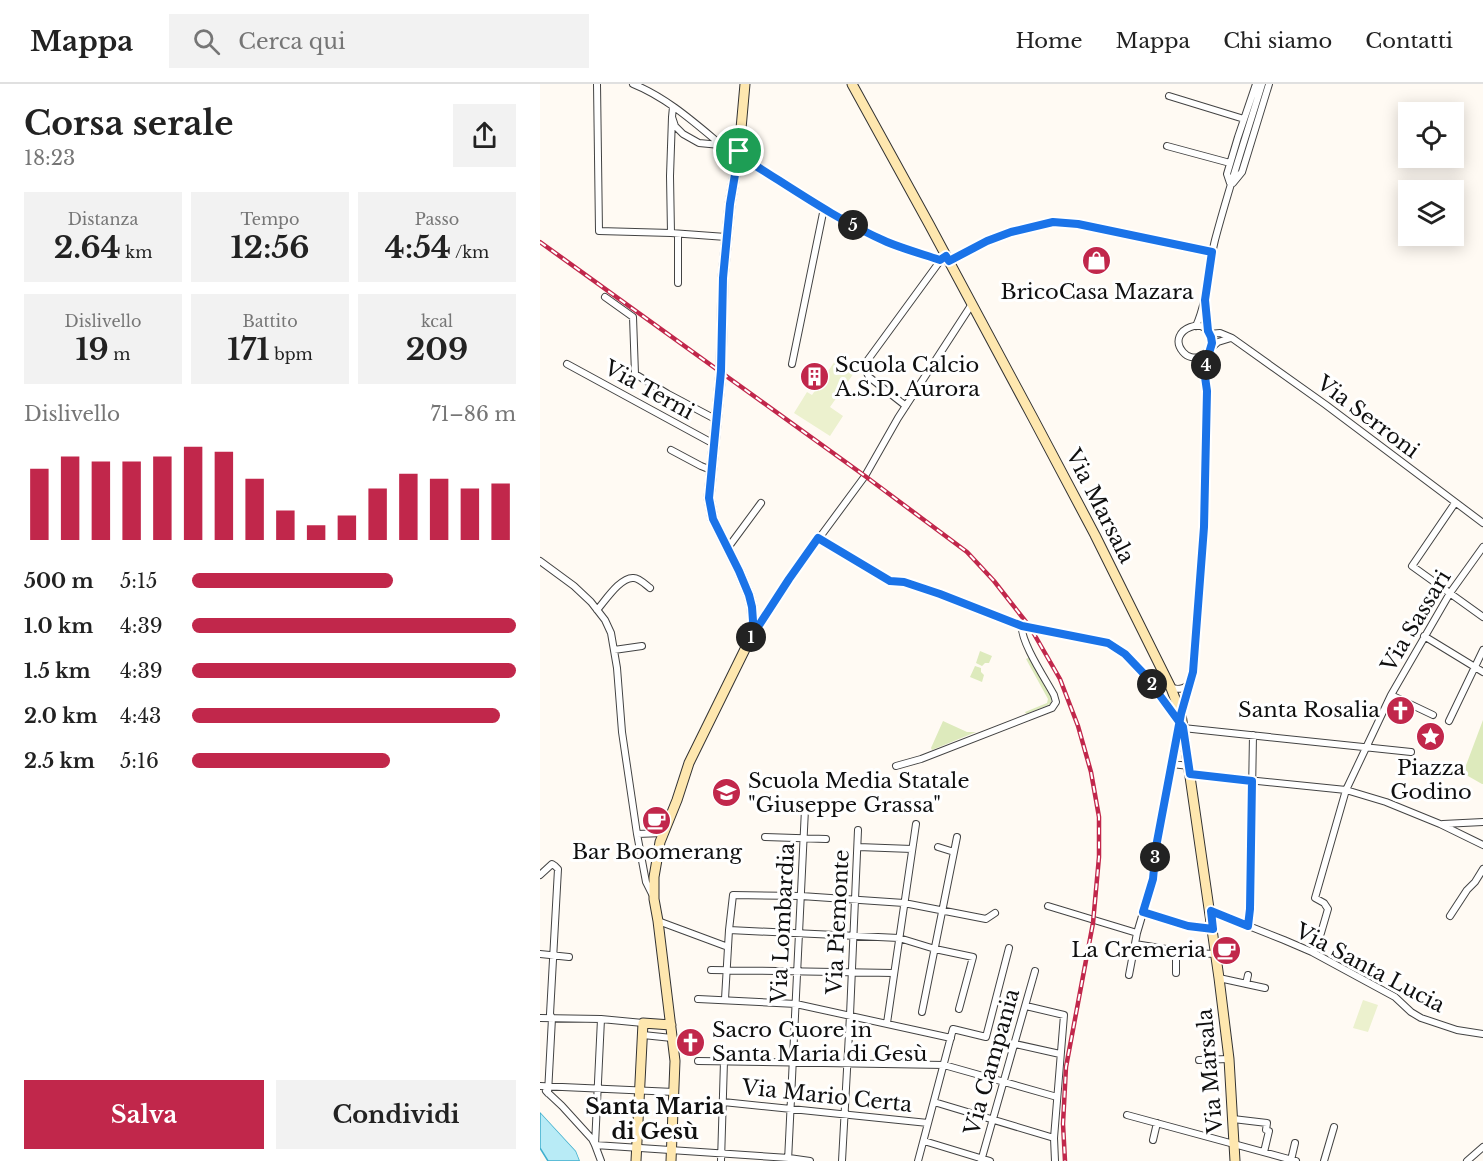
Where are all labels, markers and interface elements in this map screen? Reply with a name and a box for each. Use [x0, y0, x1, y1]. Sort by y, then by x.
search box [169, 14, 589, 68]
text: Mappa [30, 24, 133, 59]
icon: search [190, 25, 223, 58]
text: Cerca qui [238, 28, 345, 55]
text: Home [1015, 28, 1083, 54]
text: Mappa [1116, 28, 1190, 54]
text: Chi siamo [1223, 28, 1332, 54]
text: Contatti [1365, 28, 1453, 54]
map controls [1398, 102, 1464, 246]
button: locate [1398, 102, 1464, 168]
text: Corsa serale [24, 103, 234, 144]
button: share [453, 104, 516, 167]
pin [713, 125, 764, 176]
icon: arrive [722, 134, 755, 167]
text: 18:23 [24, 146, 75, 170]
button: layers [1398, 180, 1464, 246]
text: Distanza [68, 209, 138, 229]
text: Tempo [241, 209, 299, 229]
text: Passo [415, 209, 459, 229]
pin: 5 [838, 210, 868, 240]
text: 5 [848, 215, 858, 235]
text: 2.64 [54, 229, 121, 266]
text: 12:56 [230, 229, 310, 266]
text: 4:54 [385, 229, 451, 266]
text: km [121, 242, 152, 262]
text: /km [451, 242, 489, 262]
shop icon: BricoCasa Mazara [1081, 245, 1113, 277]
place label: BricoCasa Mazara [1000, 279, 1194, 305]
text: Dislivello [65, 311, 141, 331]
text: Battito [242, 311, 298, 331]
text: kcal [421, 311, 453, 331]
text: 19 [75, 331, 109, 368]
text: 171 [227, 331, 270, 368]
text: 209 [406, 331, 468, 368]
text: m [109, 344, 131, 364]
text: bpm [270, 344, 313, 364]
pin: 4 [1191, 350, 1221, 380]
place label: Scuola Calcio A.S.D. Aurora [834, 352, 980, 402]
street label: Via Terni [599, 354, 698, 425]
text: 4 [1201, 355, 1211, 375]
building icon: Scuola Calcio A.S.D. Aurora [798, 361, 830, 393]
street label: Via Serroni [1311, 369, 1424, 464]
text: Dislivello [24, 402, 120, 426]
text: 71–86 m [430, 402, 516, 426]
street label: Via Marsala [1060, 443, 1140, 568]
street label: Via Sassari [1375, 565, 1456, 677]
text: 500 m [24, 569, 94, 593]
text: 5:15 [120, 569, 157, 593]
text: 1.0 km [24, 614, 93, 638]
text: 4:39 [120, 614, 163, 638]
pin: 1 [736, 622, 766, 652]
text: 1 [748, 627, 754, 647]
text: 1.5 km [24, 659, 91, 683]
text: 4:39 [120, 659, 163, 683]
pin: 2 [1137, 669, 1167, 699]
text: 2 [1147, 674, 1157, 694]
church icon: Santa Rosalia [1385, 694, 1417, 726]
place label: Santa Rosalia [1238, 697, 1380, 723]
text: 2.0 km [24, 704, 98, 728]
text: 4:43 [120, 704, 161, 728]
place icon: Piazza Godino [1415, 721, 1447, 753]
text: 2.5 km [24, 749, 95, 773]
text: 5:16 [120, 749, 159, 773]
place label: Piazza Godino [1390, 755, 1472, 805]
place label: Scuola Media Statale "Giuseppe Grassa" [748, 768, 969, 818]
school or university icon: Scuola Media Statale "Giuseppe Grassa" [711, 777, 743, 809]
cafe icon: Bar Boomerang [641, 805, 673, 837]
place label: Bar Boomerang [572, 839, 742, 865]
street label: Via Lombardia [766, 842, 800, 1005]
pin: 3 [1140, 842, 1170, 872]
text: 3 [1150, 847, 1160, 867]
street label: Via Piemonte [821, 849, 855, 996]
street label: Via Santa Lucia [1290, 917, 1449, 1018]
cafe icon: La Cremeria [1211, 934, 1243, 966]
place label: La Cremeria [1071, 937, 1206, 963]
street label: Via Campania [958, 985, 1025, 1139]
street label: Via Marsala [1192, 1007, 1228, 1135]
place label: Sacro Cuore in Santa Maria di Gesù [712, 1017, 927, 1067]
church icon: Sacro Cuore in Santa Maria di Gesù [675, 1026, 707, 1058]
street label: Via Mario Certa [740, 1074, 914, 1118]
button: Salva [24, 1080, 264, 1149]
button: Condividi [276, 1080, 516, 1149]
district label: Santa Maria di Gesù [585, 1093, 725, 1145]

